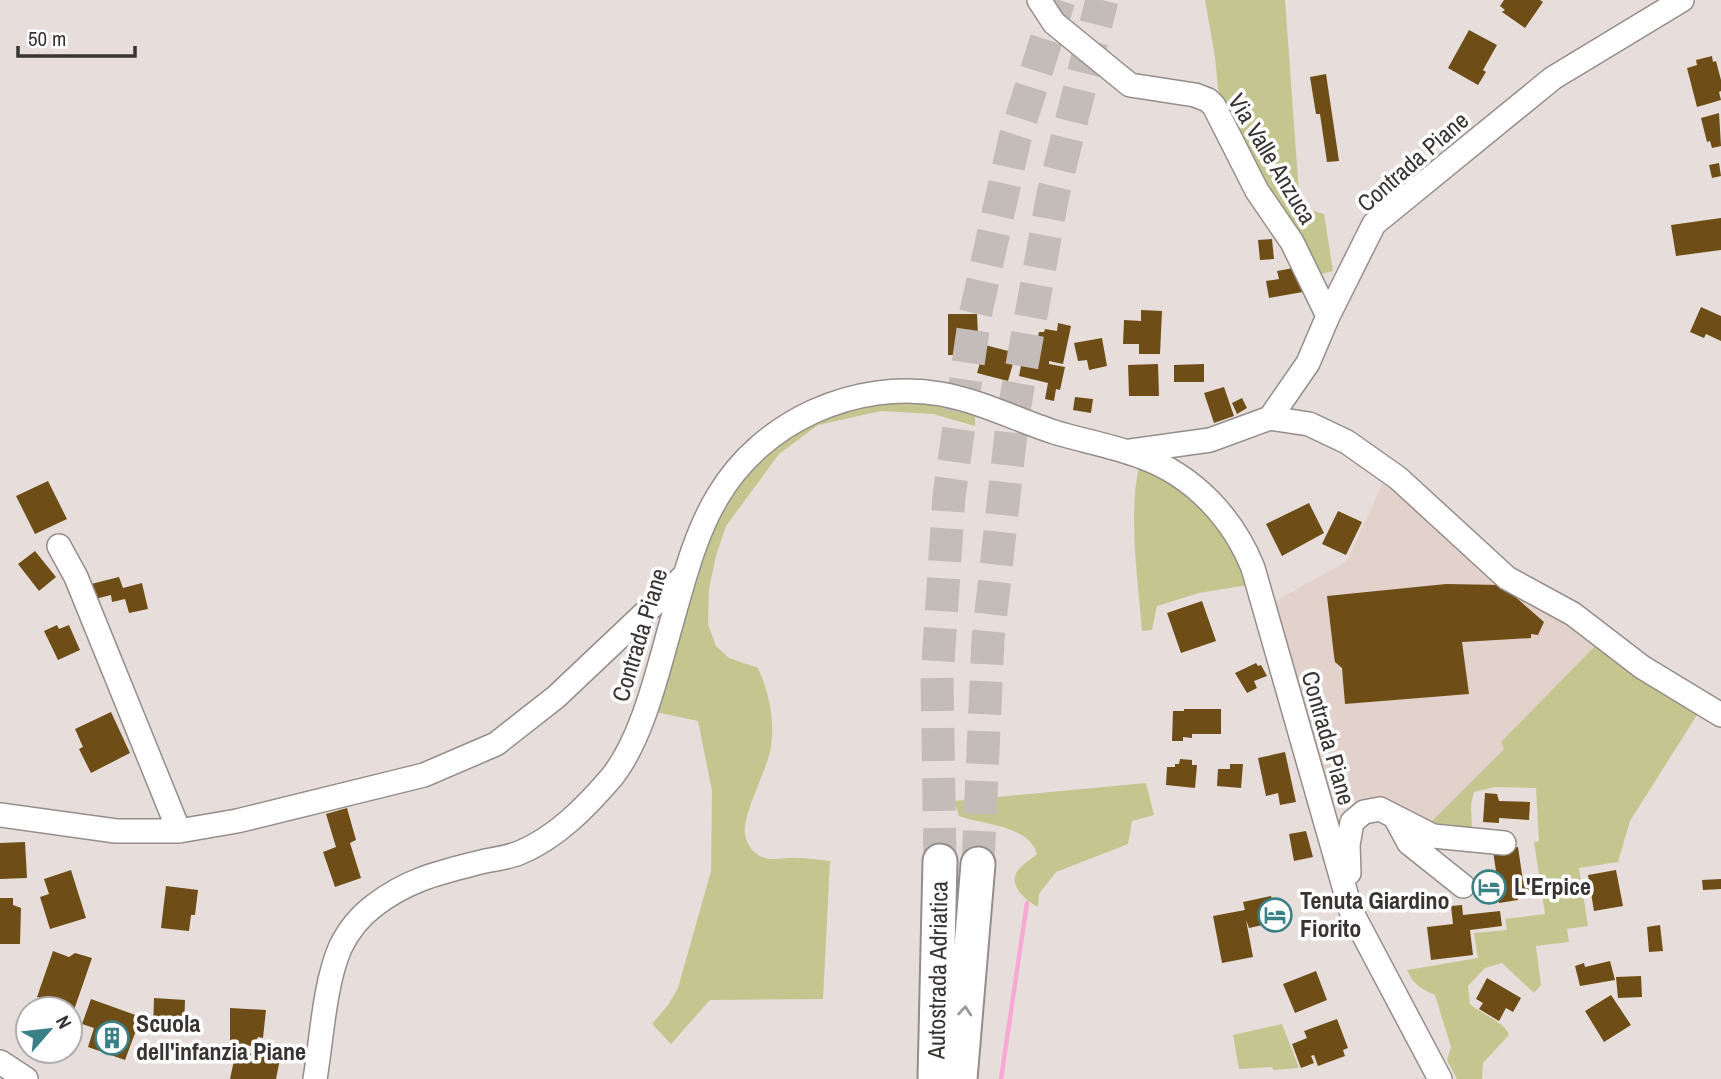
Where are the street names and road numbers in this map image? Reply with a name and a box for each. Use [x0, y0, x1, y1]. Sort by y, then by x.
street label: Via Valle Anzuca [1221, 87, 1324, 230]
street label: Contrada Piane [1350, 104, 1475, 219]
street label: Contrada Piane [604, 564, 674, 705]
street label: Contrada Piane [1295, 667, 1363, 808]
street label: Autostrada Adriatica [919, 880, 955, 1060]

